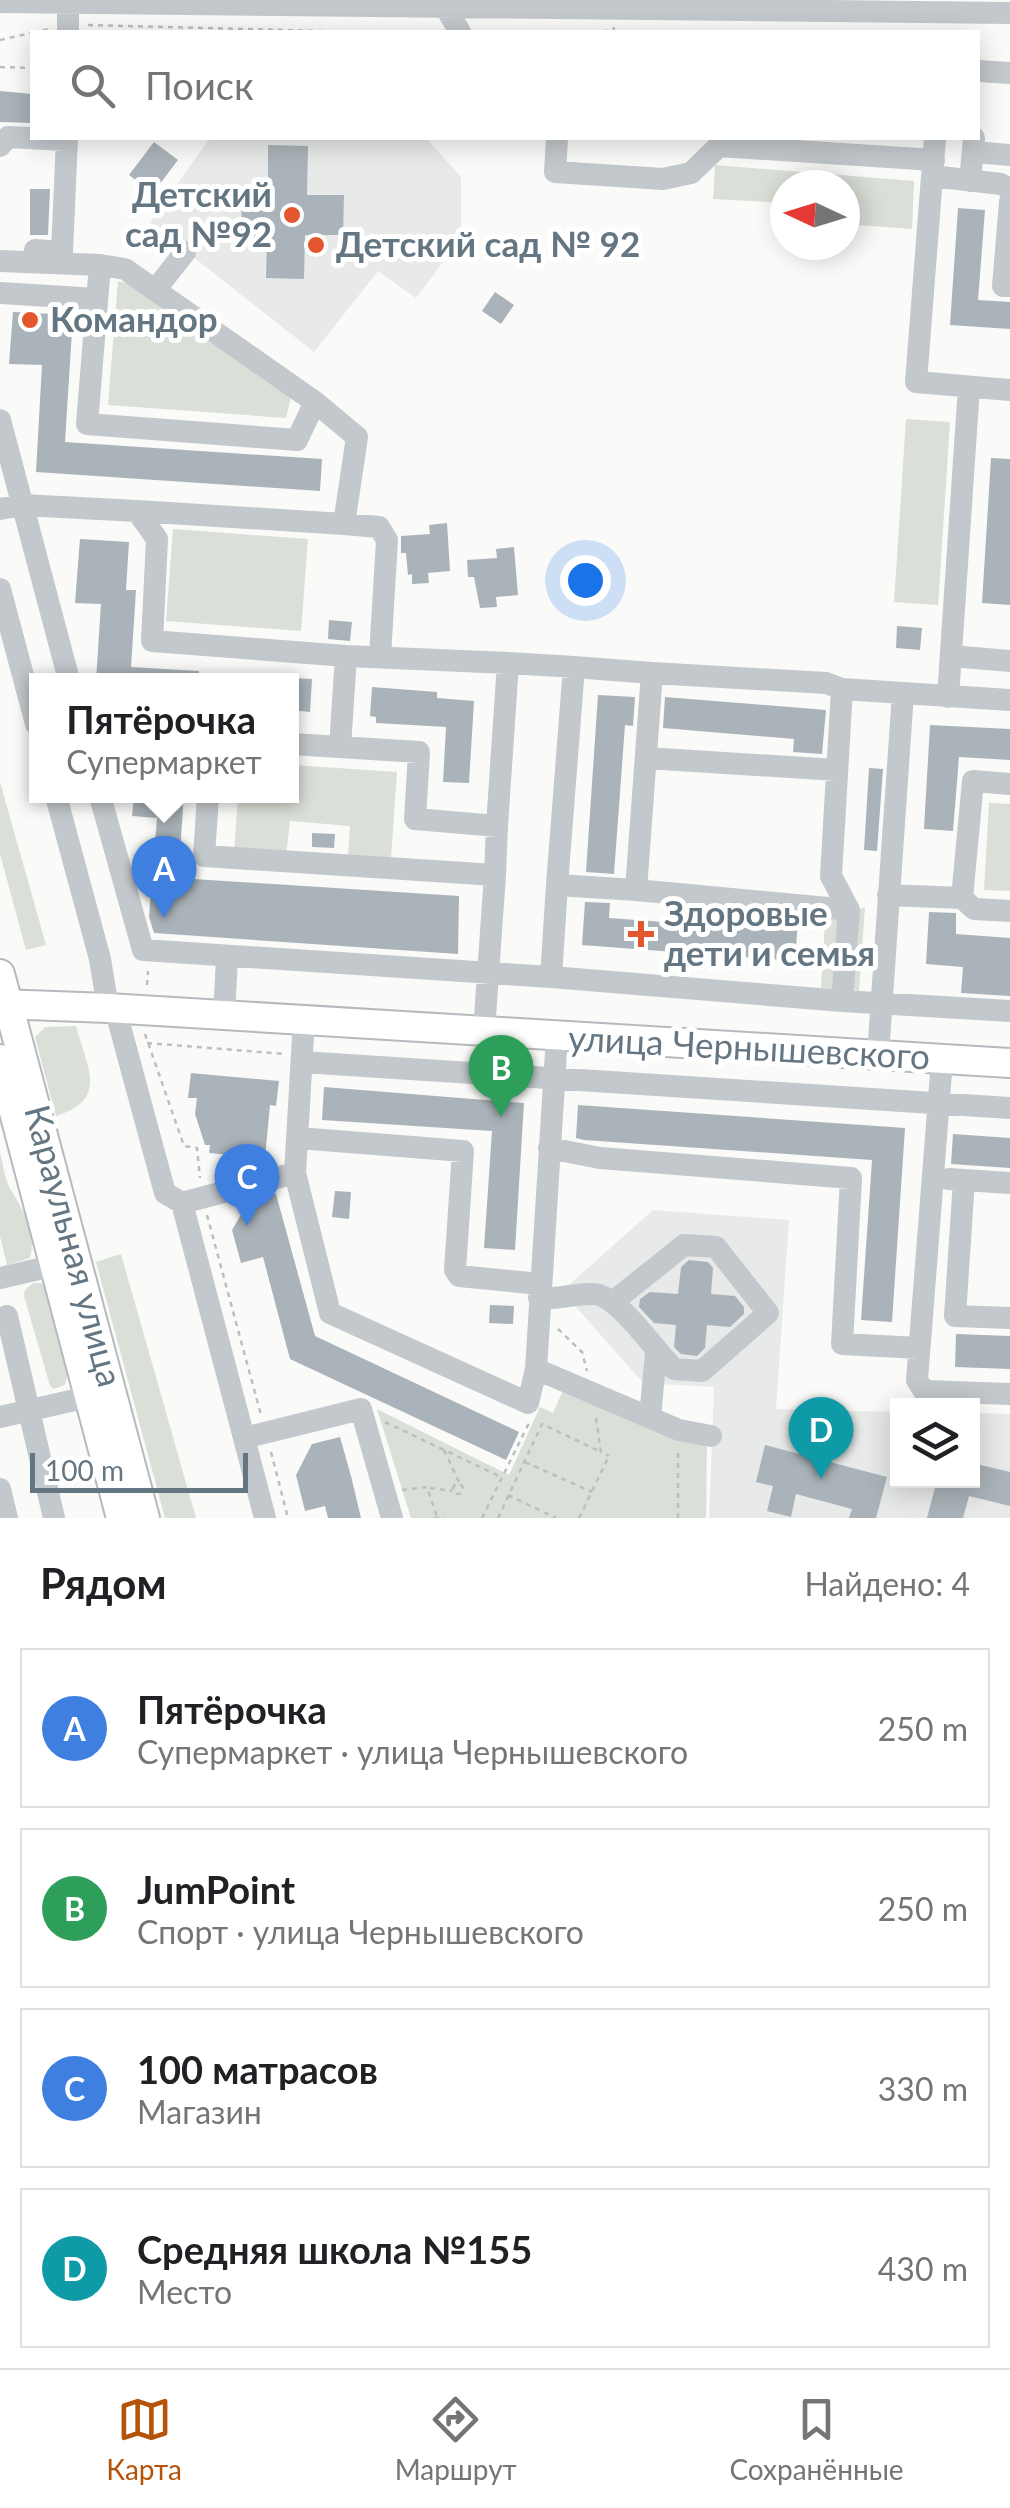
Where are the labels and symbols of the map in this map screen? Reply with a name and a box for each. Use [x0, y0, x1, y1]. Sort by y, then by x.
north arrow [770, 170, 860, 260]
place label: Детский сад №92 [125, 172, 272, 254]
marker: Детский сад №92 [281, 204, 303, 226]
place label: Детский сад № 92 [336, 222, 640, 264]
marker: Детский сад № 92 [305, 234, 327, 256]
place label: Командор [50, 297, 218, 339]
marker: Командор [19, 309, 41, 331]
your location [560, 555, 611, 606]
pin: A [132, 836, 196, 918]
place label: Здоровые дети и семья [664, 891, 875, 973]
marker: Здоровые дети и семья [628, 921, 654, 947]
street label: улица Чернышевского [567, 1016, 931, 1076]
pin: B [468, 1034, 534, 1117]
street label: Караульная улица [17, 1100, 133, 1391]
pin: C [214, 1144, 280, 1226]
pin: D [788, 1396, 854, 1479]
scale bar [30, 1448, 248, 1492]

